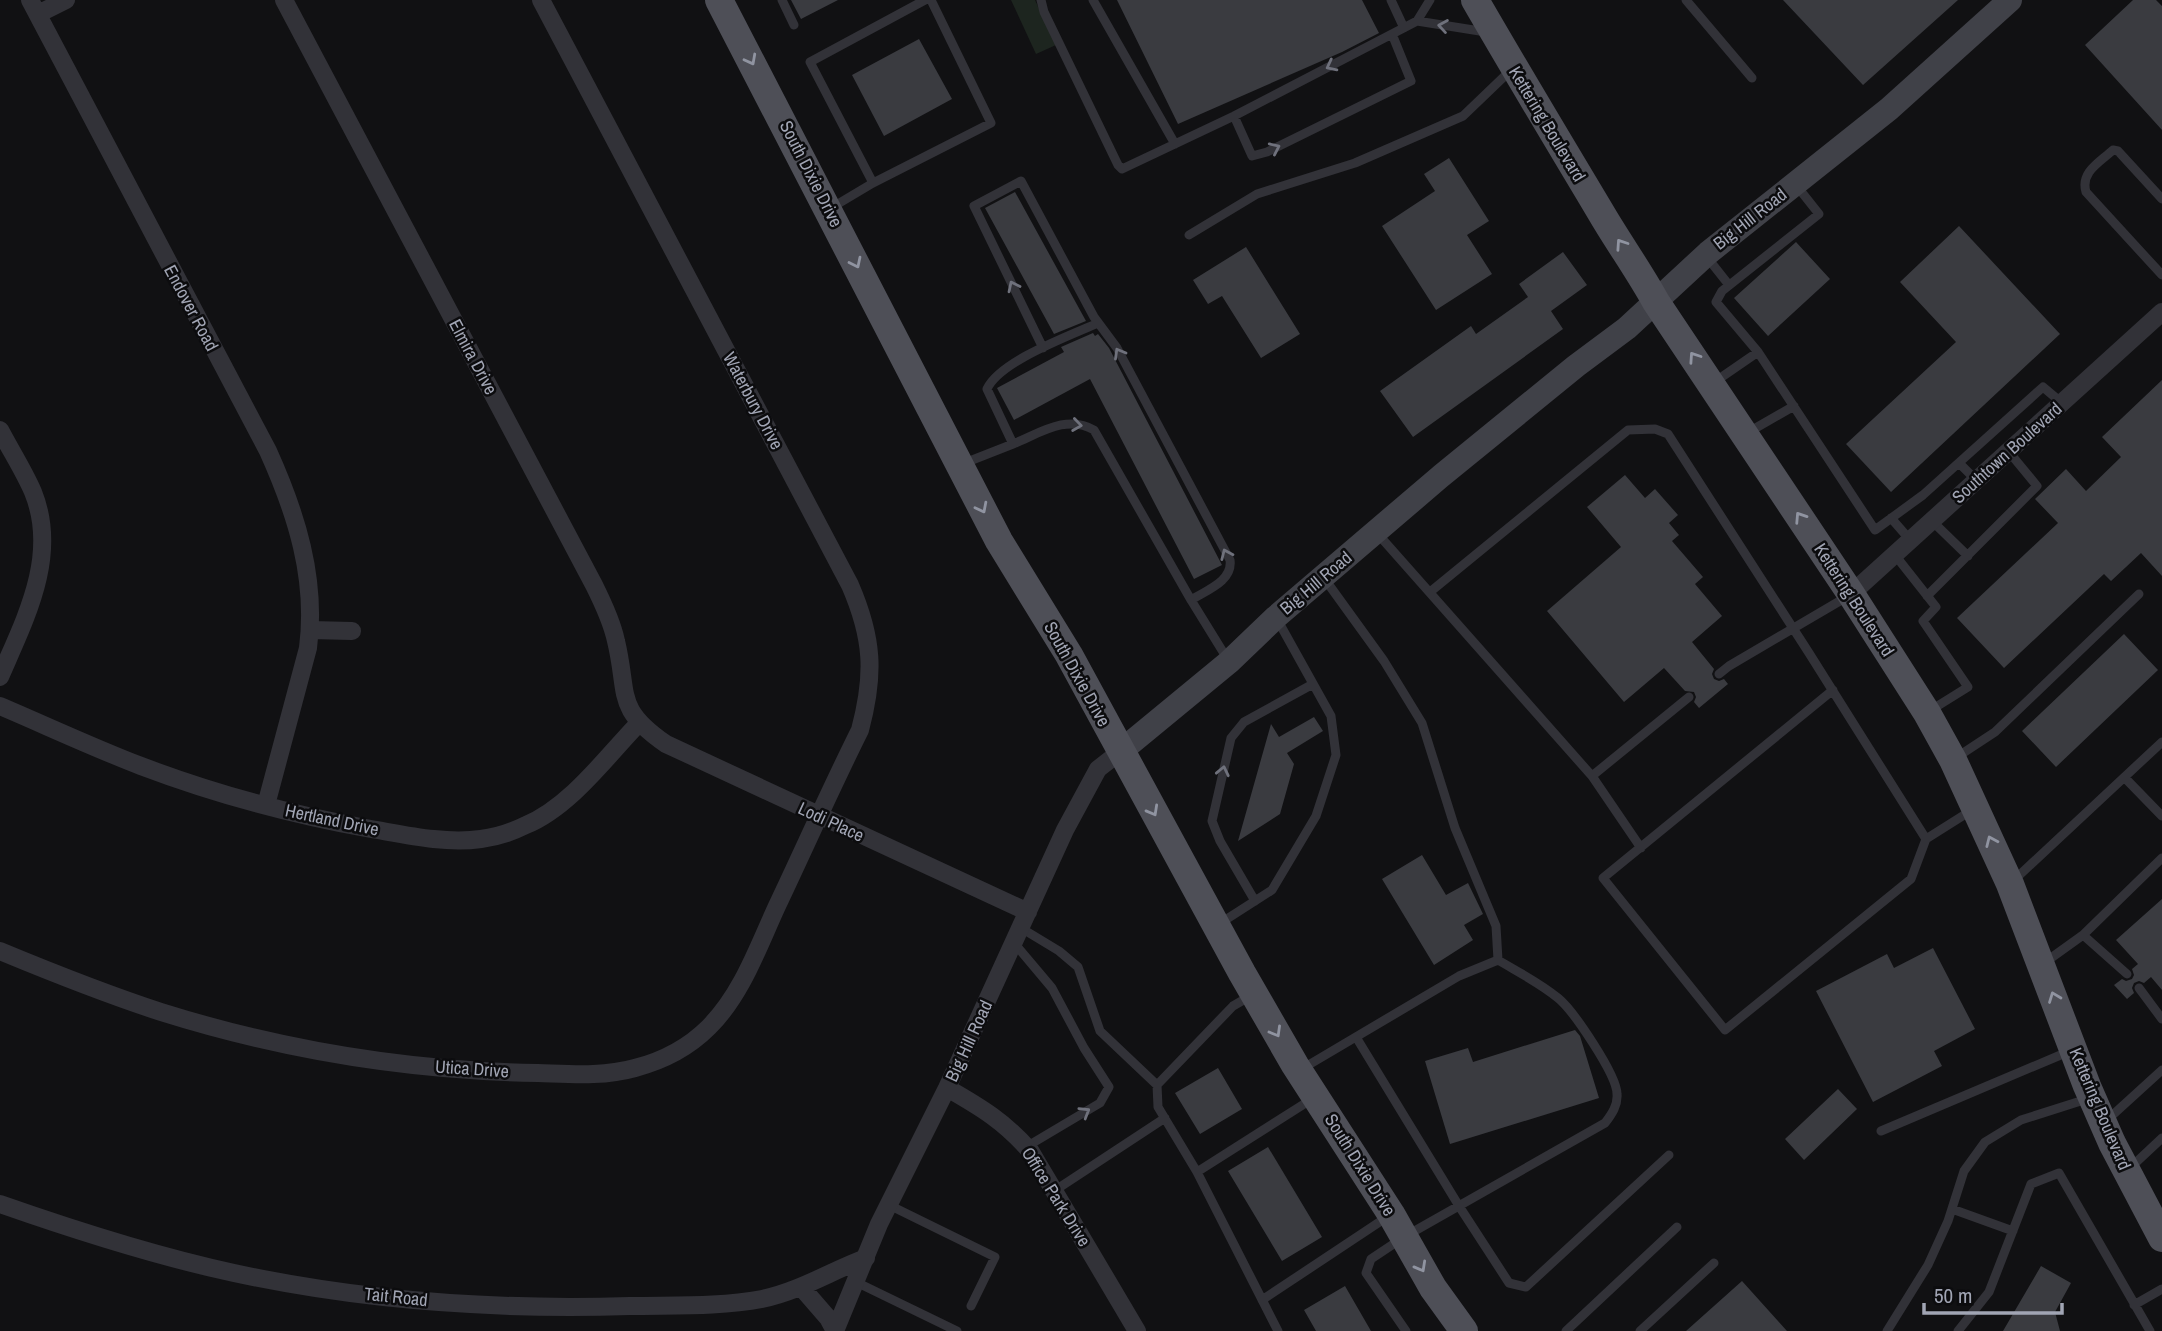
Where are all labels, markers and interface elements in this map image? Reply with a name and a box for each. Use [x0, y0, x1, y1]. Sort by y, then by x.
one-way arrow [1437, 18, 1449, 33]
one-way arrow [743, 53, 757, 66]
one-way arrow [1326, 57, 1338, 71]
street label: Kettering Boulevard [1503, 61, 1592, 186]
street label: South Dixie Drive [774, 116, 849, 231]
one-way arrow [1268, 142, 1280, 156]
street label: Big Hill Road [1708, 182, 1792, 255]
one-way arrow [1616, 238, 1629, 251]
one-way arrow [847, 256, 861, 268]
street label: Endover Road [158, 260, 225, 355]
one-way arrow [1007, 281, 1021, 293]
street label: Elmira Drive [443, 315, 504, 399]
street label: Waterbury Drive [717, 348, 790, 454]
one-way arrow [1114, 348, 1127, 360]
one-way arrow [1690, 352, 1702, 365]
street label: Southtown Boulevard [1946, 396, 2067, 509]
one-way arrow [1071, 417, 1083, 432]
one-way arrow [974, 501, 988, 513]
one-way arrow [1796, 512, 1808, 525]
street label: Kettering Boulevard [1808, 538, 1900, 661]
street label: Big Hill Road [1274, 545, 1357, 620]
one-way arrow [1220, 548, 1234, 561]
street label: South Dixie Drive [1038, 617, 1117, 731]
one-way arrow [1214, 765, 1229, 777]
street label: Lodi Place [794, 795, 868, 848]
street label: Hertland Drive [283, 797, 381, 842]
one-way arrow [1145, 804, 1158, 817]
one-way arrow [1986, 836, 2000, 848]
one-way arrow [2049, 992, 2063, 1004]
street label: Big Hill Road [939, 996, 998, 1085]
one-way arrow [1267, 1024, 1280, 1037]
street label: Kettering Boulevard [2063, 1044, 2137, 1174]
street label: Utica Drive [434, 1053, 510, 1084]
one-way arrow [1078, 1107, 1091, 1120]
street label: South Dixie Drive [1319, 1109, 1402, 1221]
street label: Office Park Drive [1016, 1142, 1097, 1251]
one-way arrow [1413, 1259, 1426, 1272]
scale bar [1924, 1272, 2062, 1316]
street label: Tait Road [363, 1281, 429, 1312]
text: 50 m [1934, 1281, 1972, 1310]

